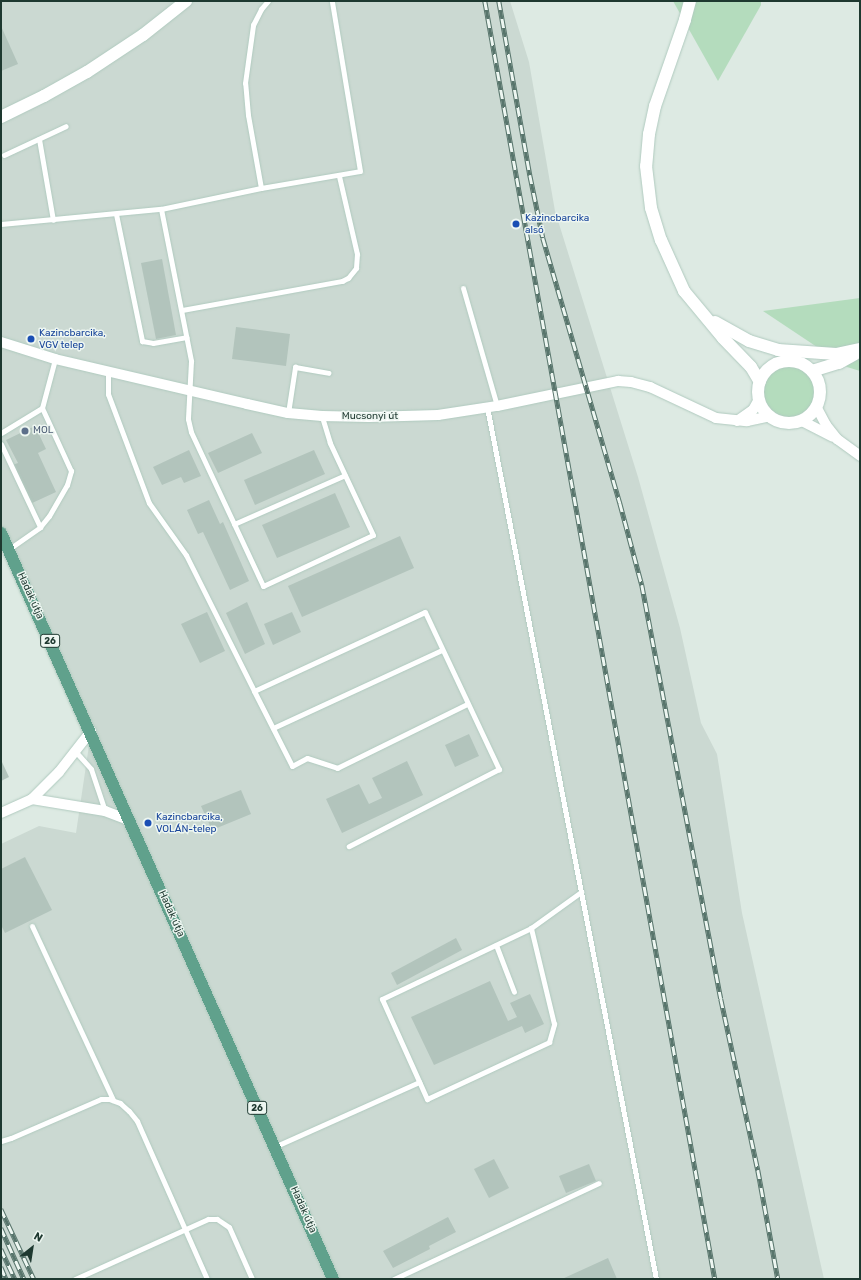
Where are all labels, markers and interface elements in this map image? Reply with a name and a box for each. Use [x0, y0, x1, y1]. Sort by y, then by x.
place label: Kazincbarcika alsó [525, 212, 589, 236]
marker: Kazincbarcika alsó [510, 218, 522, 230]
place label: Kazincbarcika, VGV telep [39, 327, 106, 350]
marker: Kazincbarcika, VGV telep [26, 334, 36, 344]
street label: Mucsonyi út [342, 411, 398, 423]
place label: MOL [33, 425, 53, 437]
marker: MOL [20, 426, 30, 436]
street label: Hadak útja [14, 571, 46, 621]
road number: 26 [40, 634, 60, 648]
place label: Kazincbarcika, VOLÁN-telep [156, 811, 223, 834]
marker: Kazincbarcika, VOLÁN-telep [143, 818, 153, 828]
street label: Hadak útja [155, 889, 187, 939]
road number: 26 [247, 1101, 267, 1115]
street label: Hadak útja [287, 1185, 319, 1235]
north arrow [12, 1228, 52, 1268]
text: N [32, 1230, 45, 1245]

